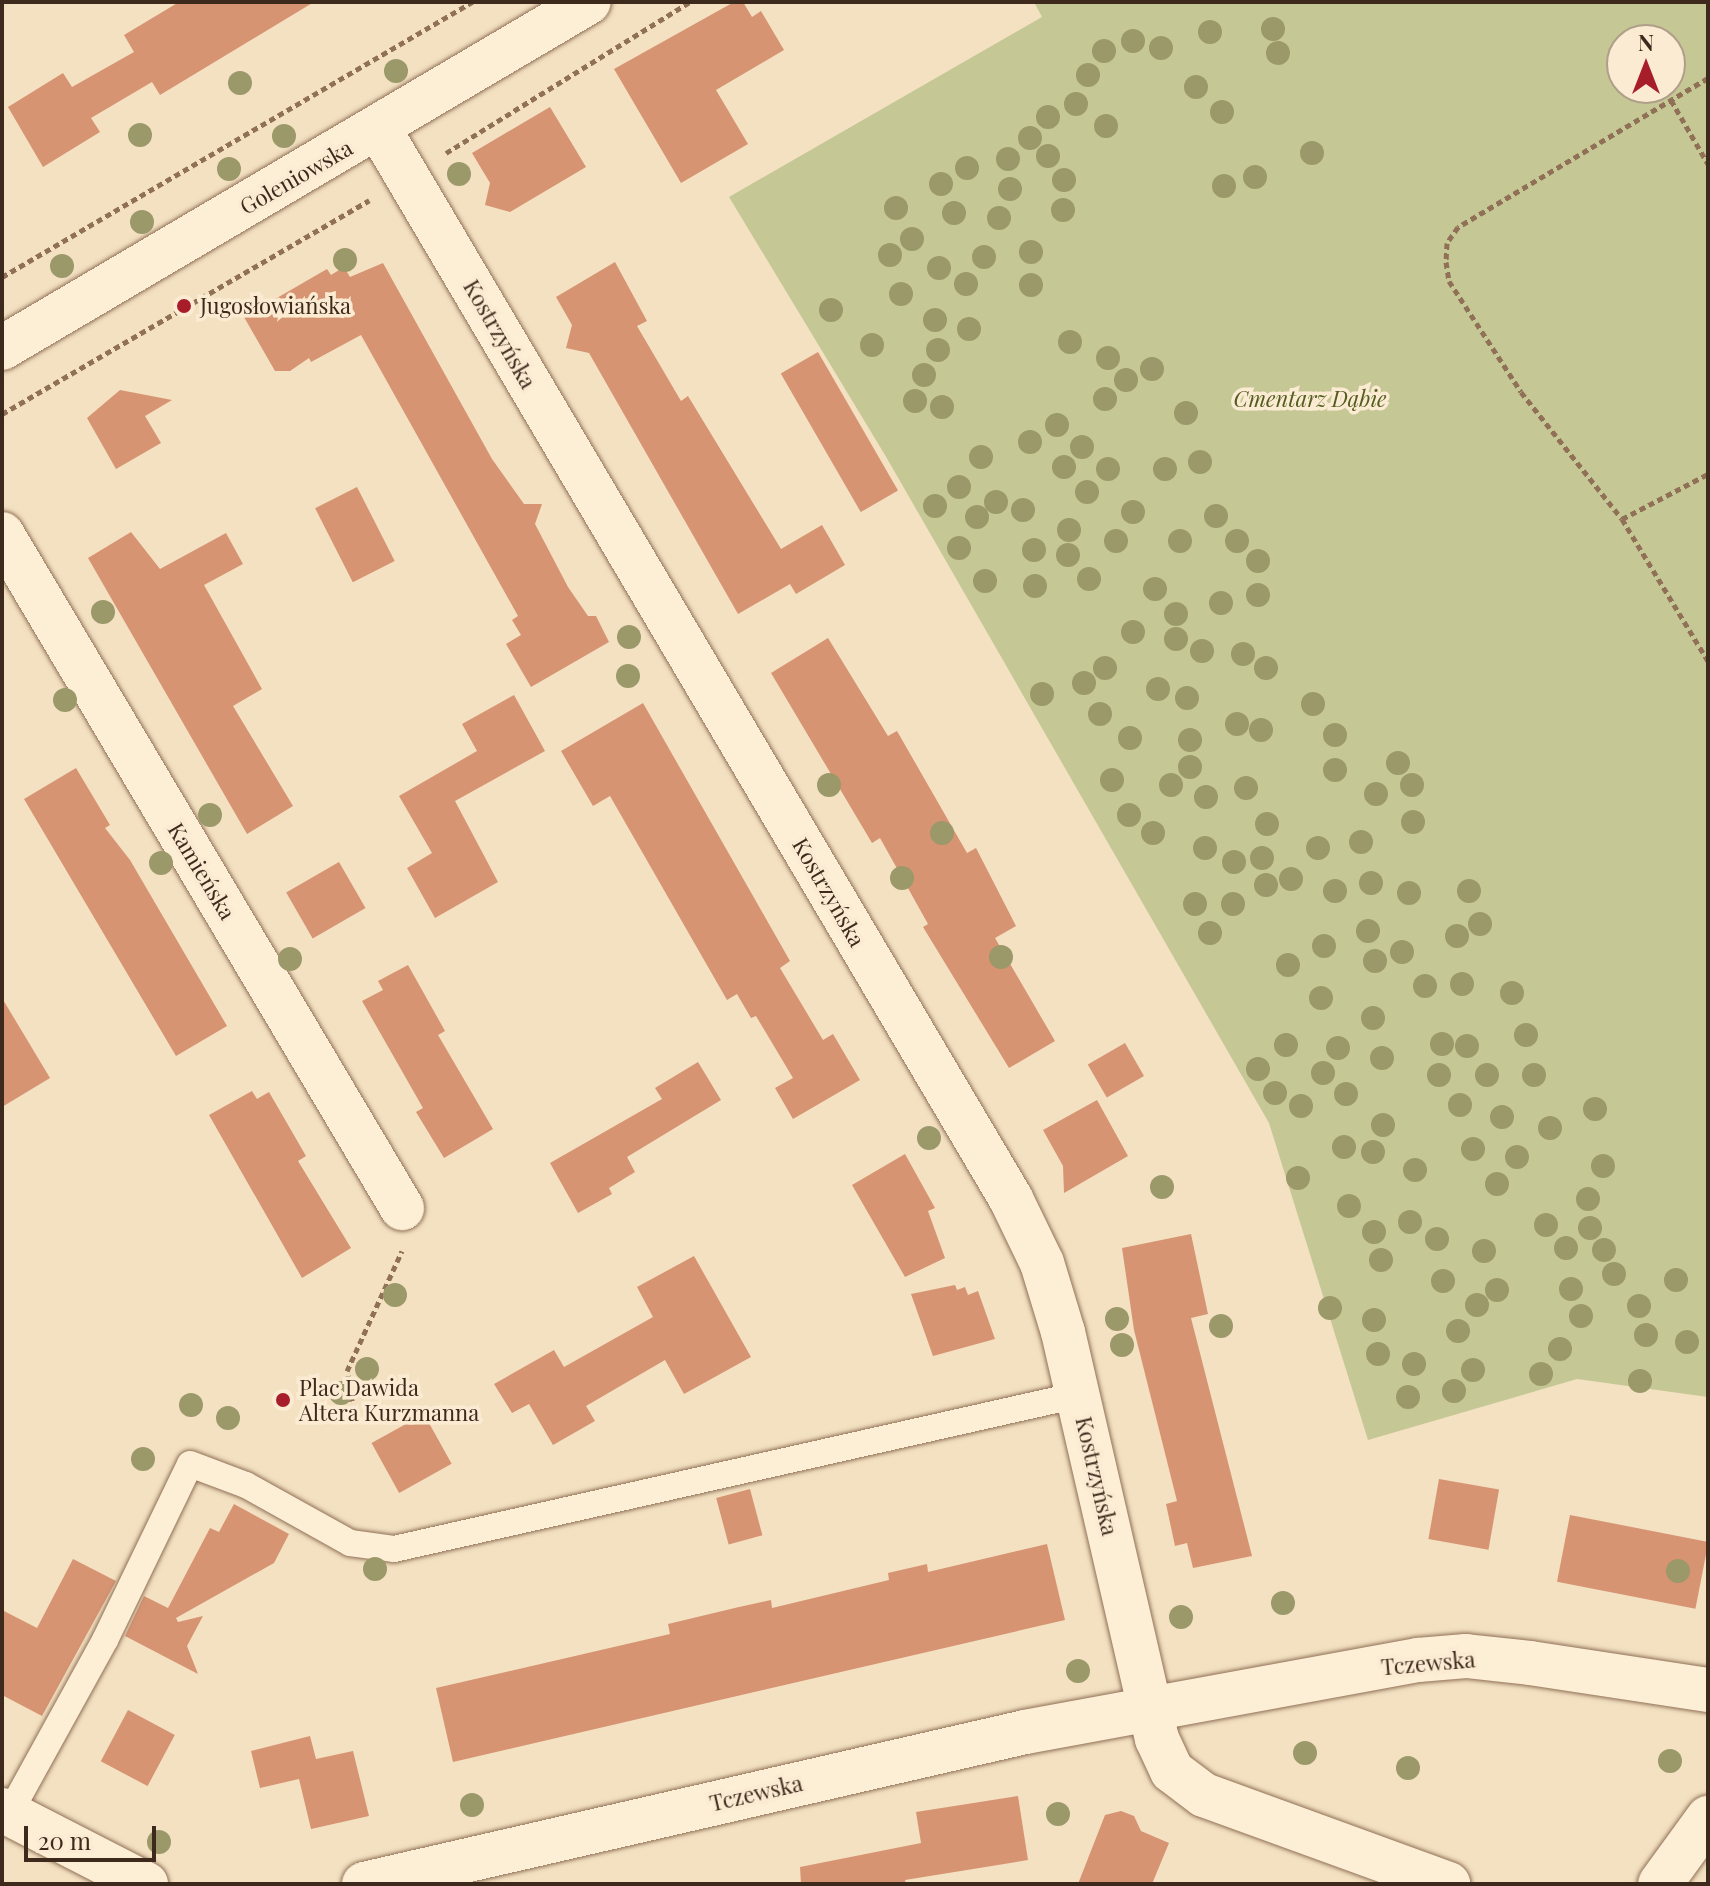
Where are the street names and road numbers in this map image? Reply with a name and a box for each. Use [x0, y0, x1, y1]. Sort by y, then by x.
street label: Goleniowska [235, 134, 357, 220]
street label: Kostrzyńska [458, 275, 542, 393]
street label: Kamieńska [163, 818, 241, 924]
street label: Kostrzyńska [787, 833, 871, 951]
street label: Kostrzyńska [1071, 1414, 1123, 1538]
street label: Tczewska [1380, 1646, 1476, 1680]
street label: Tczewska [707, 1770, 805, 1816]

